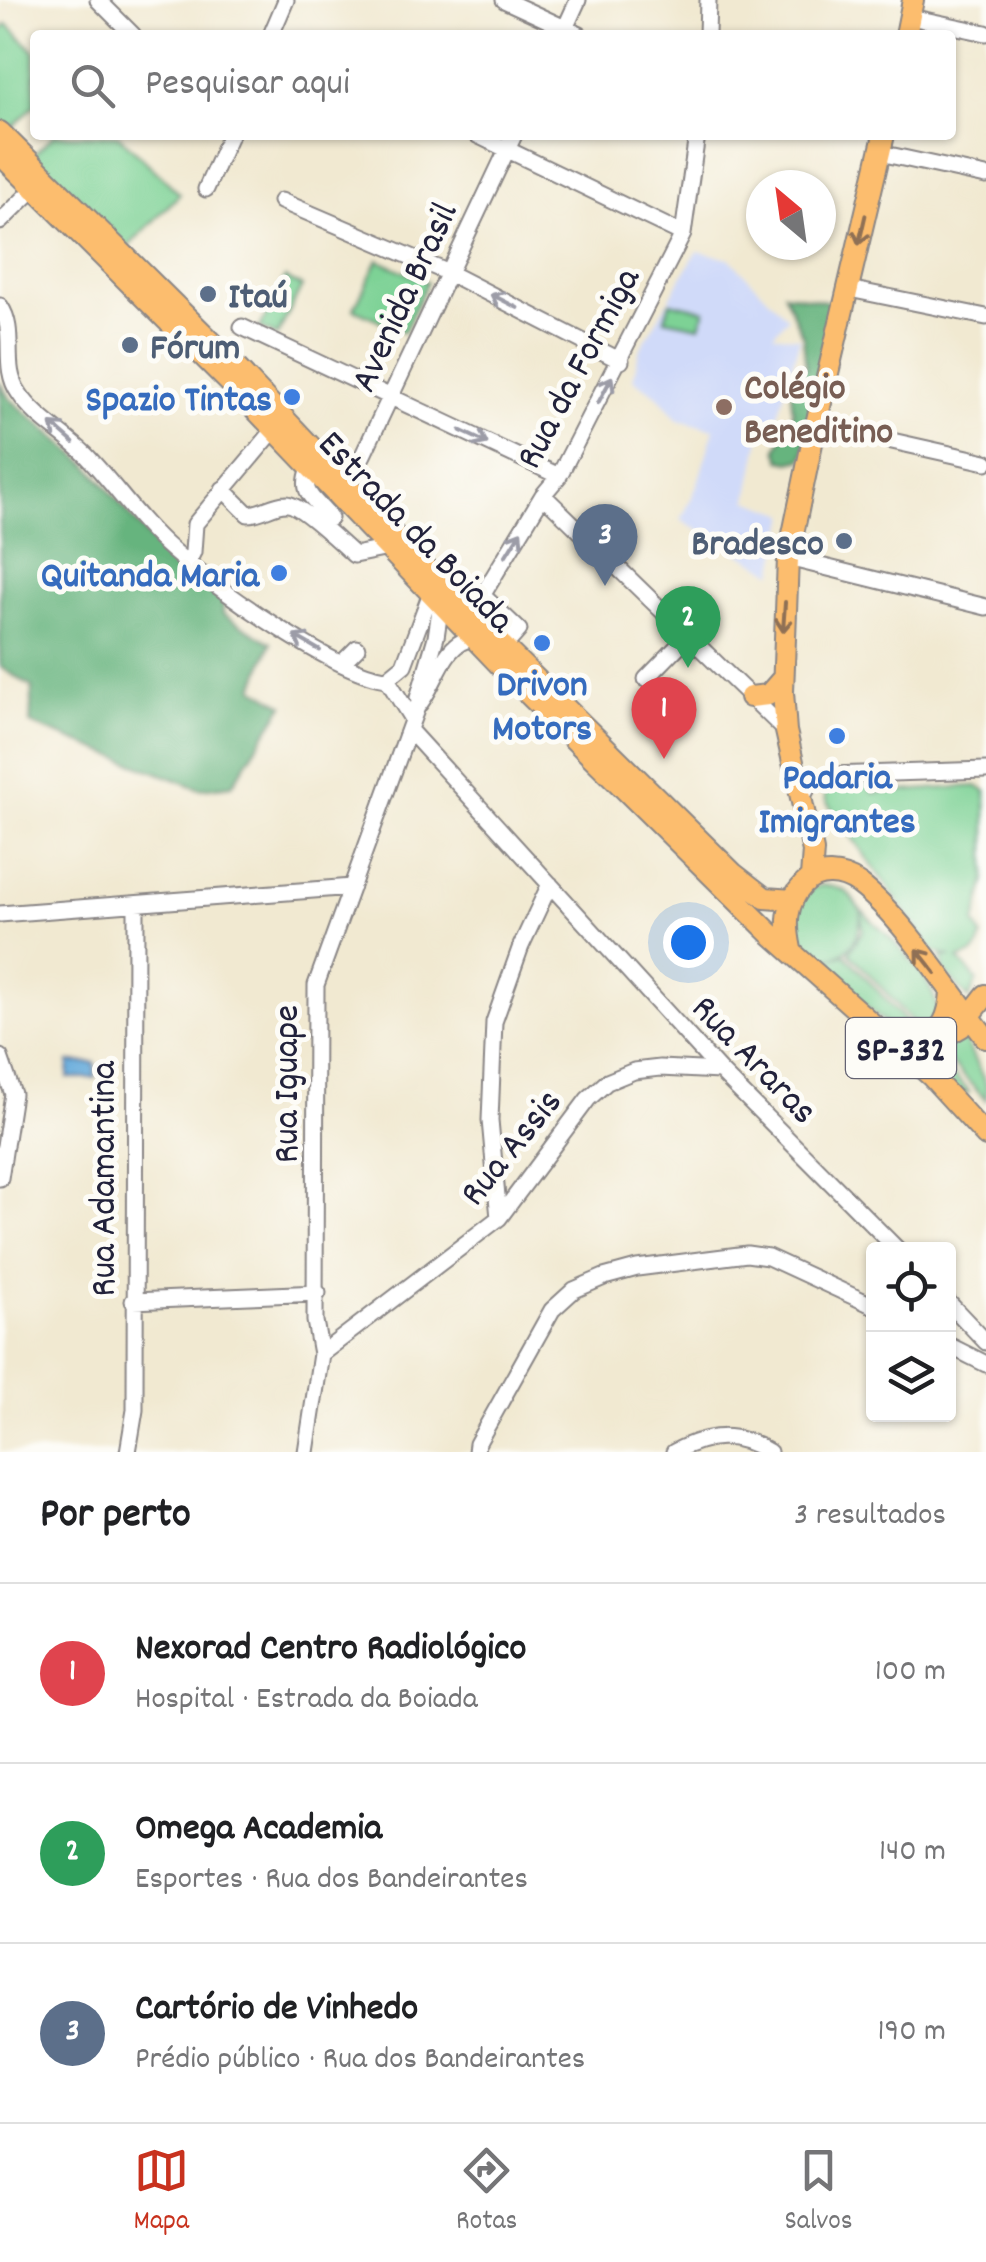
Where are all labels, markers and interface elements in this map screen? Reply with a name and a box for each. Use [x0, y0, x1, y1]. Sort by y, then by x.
search box [30, 30, 956, 140]
icon: search [65, 58, 120, 113]
text: Pesquisar aqui [145, 58, 350, 113]
north arrow [746, 170, 836, 260]
street label: Avenida Brasil [339, 194, 475, 402]
one-way arrow [852, 213, 870, 245]
street label: Rua da Formiga [505, 258, 658, 480]
place label: Itaú [228, 272, 288, 327]
marker: Itaú [197, 283, 219, 305]
one-way arrow [489, 291, 519, 310]
place label: Fórum [150, 323, 240, 378]
marker: Fórum [119, 334, 141, 356]
place label: Colégio Beneditino [744, 363, 893, 462]
place label: Spazio Tintas [85, 375, 272, 430]
one-way arrow [596, 376, 615, 406]
marker: Spazio Tintas [281, 386, 303, 408]
marker: Colégio Beneditino [713, 396, 735, 418]
street label: Estrada da Boiada [303, 420, 526, 648]
one-way arrow [49, 423, 75, 445]
one-way arrow [458, 429, 488, 448]
pin: 3 [572, 504, 638, 586]
place label: Bradesco [691, 519, 824, 574]
one-way arrow [503, 530, 523, 559]
marker: Bradesco [833, 530, 855, 552]
place label: Quitanda Maria [41, 551, 260, 606]
marker: Quitanda Maria [268, 562, 290, 584]
pin: 2 [656, 586, 720, 668]
one-way arrow [774, 600, 793, 632]
marker: Drivon Motors [531, 632, 553, 654]
one-way arrow [293, 633, 322, 653]
place label: Drivon Motors [492, 660, 592, 759]
pin: 1 [632, 676, 696, 759]
marker: Padaria Imigrantes [826, 725, 848, 747]
place label: Padaria Imigrantes [758, 753, 916, 852]
your location [663, 917, 714, 968]
one-way arrow [916, 948, 937, 975]
street label: Rua Araras [676, 984, 828, 1139]
street label: Rua Iguape [262, 1005, 317, 1163]
road number: SP-332 [846, 1018, 956, 1078]
street label: Rua Adamantina [79, 1060, 134, 1297]
street label: Rua Assis [449, 1079, 578, 1220]
map controls [866, 1242, 956, 1422]
button: locate [866, 1242, 956, 1332]
button: layers [866, 1332, 956, 1422]
text: Por perto [40, 1487, 191, 1547]
text: 3 resultados [794, 1494, 946, 1540]
text: Nexorad Centro Radiológico [135, 1623, 526, 1678]
text: 1 [69, 1650, 76, 1696]
text: 100 m [875, 1650, 946, 1696]
text: Hospital · Estrada da Boiada [135, 1678, 478, 1724]
text: Omega Academia [135, 1803, 382, 1858]
text: 2 [66, 1830, 79, 1876]
text: 140 m [879, 1830, 946, 1876]
text: Esportes · Rua dos Bandeirantes [135, 1858, 528, 1904]
text: Cartório de Vinhedo [135, 1983, 418, 2038]
text: 3 [65, 2010, 80, 2056]
text: 190 m [878, 2010, 946, 2056]
text: Prédio público · Rua dos Bandeirantes [135, 2038, 585, 2084]
tab: Mapa [133, 2143, 189, 2243]
tab: Rotas [456, 2143, 517, 2243]
tab: Salvos [784, 2143, 852, 2243]

